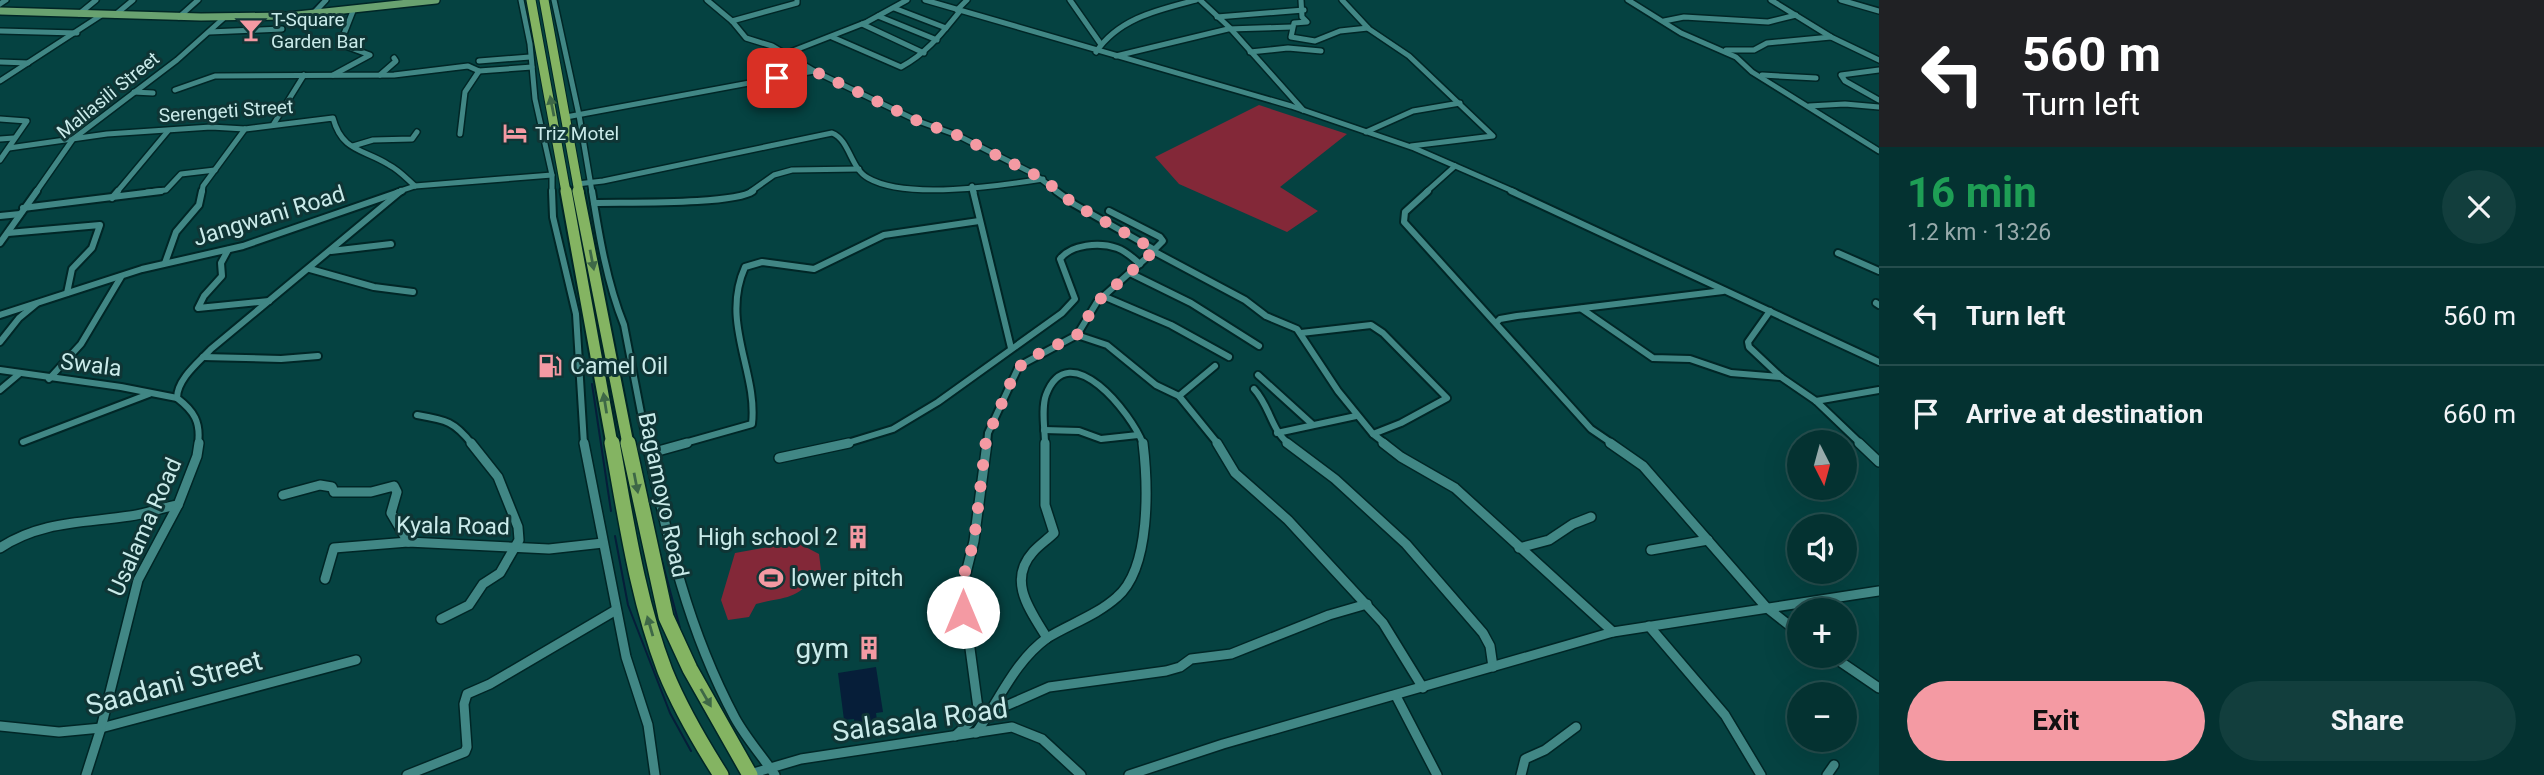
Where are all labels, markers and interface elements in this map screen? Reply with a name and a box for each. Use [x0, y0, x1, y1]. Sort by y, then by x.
place label: T-Square Garden Bar [271, 8, 366, 53]
bar icon: T-Square Garden Bar [237, 16, 265, 44]
text: 560 m [2022, 26, 2161, 83]
icon: left [1907, 28, 1998, 119]
street label: Maliasili Street [52, 47, 164, 143]
pin [747, 48, 807, 108]
icon: arrive [758, 59, 796, 97]
text: Turn left [2022, 85, 2140, 123]
street label: Serengeti Street [158, 95, 294, 127]
one-way arrow [546, 95, 557, 117]
hotel icon: Triz Motel [501, 119, 529, 147]
place label: Triz Motel [535, 122, 619, 145]
text: 16 min [1907, 168, 2037, 217]
button: close [2442, 170, 2516, 244]
street label: Jangwani Road [190, 180, 348, 252]
text: 1.2 km · 13:26 [1907, 219, 2051, 246]
one-way arrow [587, 249, 598, 271]
icon: left [1907, 297, 1945, 335]
text: Turn left [1966, 301, 2065, 331]
text: 560 m [2443, 301, 2516, 331]
street label: Swala [59, 348, 123, 382]
fuel station icon: Camel Oil [536, 352, 564, 380]
place label: Camel Oil [570, 353, 668, 380]
one-way arrow [599, 392, 610, 414]
icon: arrive [1907, 395, 1945, 433]
text: Arrive at destination [1966, 399, 2203, 429]
text: 660 m [2443, 399, 2516, 429]
street label: Bagamoyo Road [632, 410, 694, 580]
north arrow [1787, 430, 1857, 500]
map controls [1787, 430, 1857, 752]
street label: Usalama Road [102, 454, 188, 600]
one-way arrow [631, 472, 642, 494]
street label: Kyala Road [396, 512, 510, 540]
button: sound [1787, 514, 1857, 584]
building icon: High school 2 [844, 523, 872, 551]
place label: High school 2 [698, 524, 838, 551]
sports icon: lower pitch [757, 564, 785, 592]
place label: lower pitch [791, 565, 903, 592]
position arrow [926, 575, 1000, 649]
button: + [1787, 598, 1857, 668]
one-way arrow [644, 615, 654, 636]
place label: gym [795, 632, 849, 665]
building icon: gym [855, 634, 883, 662]
street label: Saadani Street [82, 644, 266, 722]
button: Exit [1907, 681, 2205, 761]
button: Share [2219, 681, 2516, 761]
button: − [1787, 682, 1857, 752]
one-way arrow [700, 688, 712, 707]
street label: Salasala Road [830, 691, 1010, 749]

